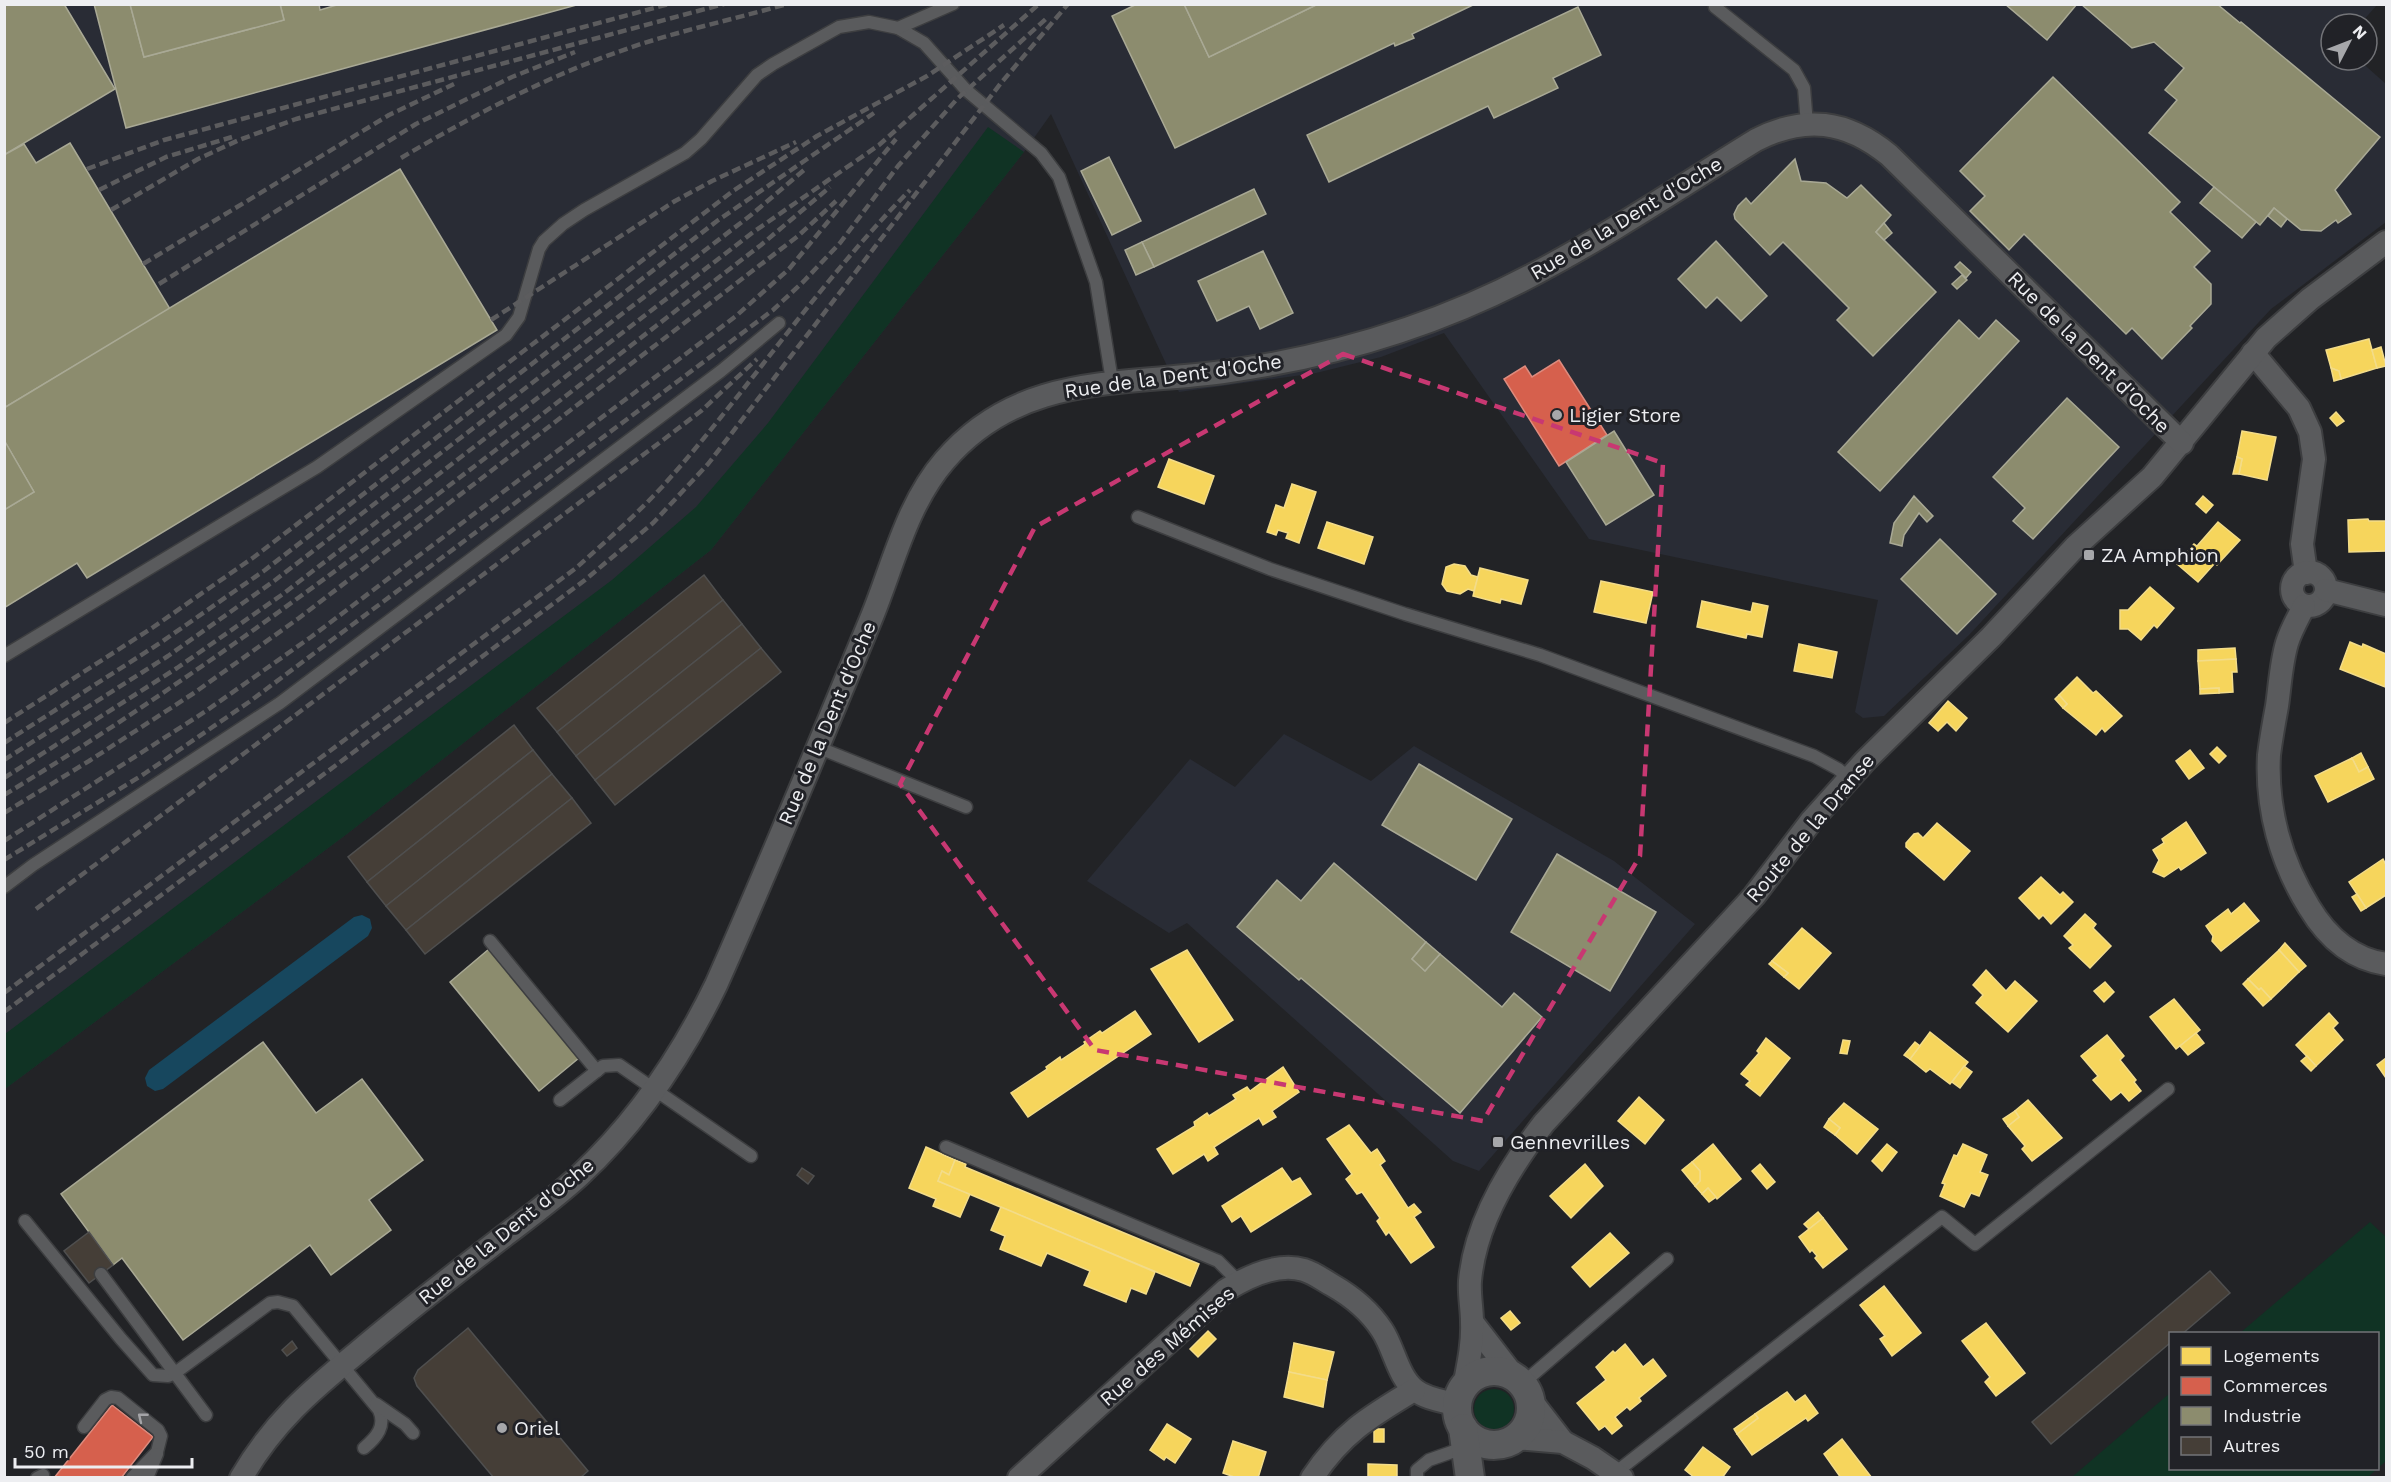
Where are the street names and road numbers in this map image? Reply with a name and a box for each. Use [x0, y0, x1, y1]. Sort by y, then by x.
street label: Rue de la Dent d'Oche [1526, 151, 1726, 285]
street label: Rue de la Dent d'Oche [2003, 266, 2175, 438]
street label: Rue de la Dent d'Oche [1063, 349, 1283, 403]
street label: Rue de la Dent d'Oche [773, 617, 881, 829]
street label: Route de la Dranse [1741, 749, 1879, 907]
street label: Rue de la Dent d'Oche [413, 1153, 599, 1309]
street label: Rue des Mémises [1095, 1281, 1239, 1411]

